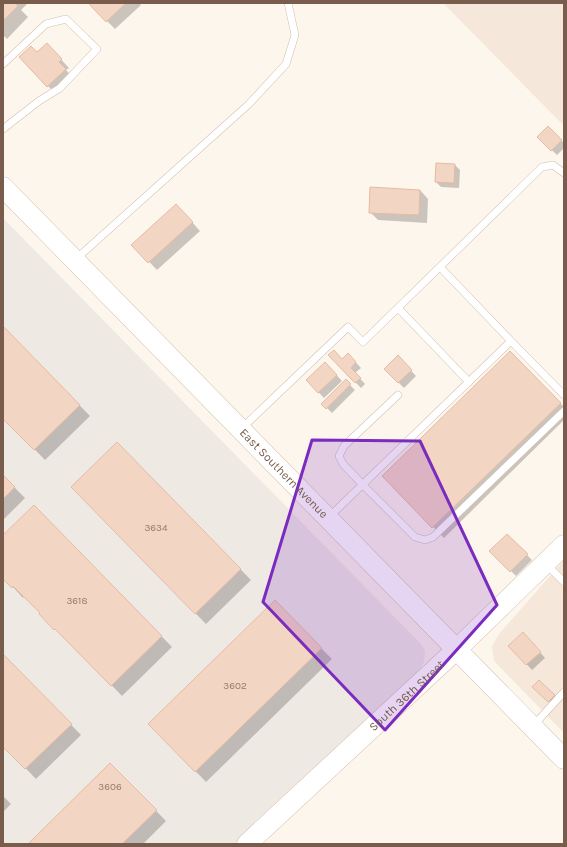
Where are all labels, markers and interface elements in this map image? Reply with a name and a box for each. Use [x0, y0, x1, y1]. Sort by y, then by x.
street label: East Southern Avenue [237, 426, 331, 521]
house number: 3634 [144, 522, 168, 534]
house number: 3618 [66, 595, 88, 607]
street label: South 36th Street [366, 657, 448, 734]
house number: 3602 [223, 680, 247, 692]
house number: 3606 [98, 781, 122, 793]

